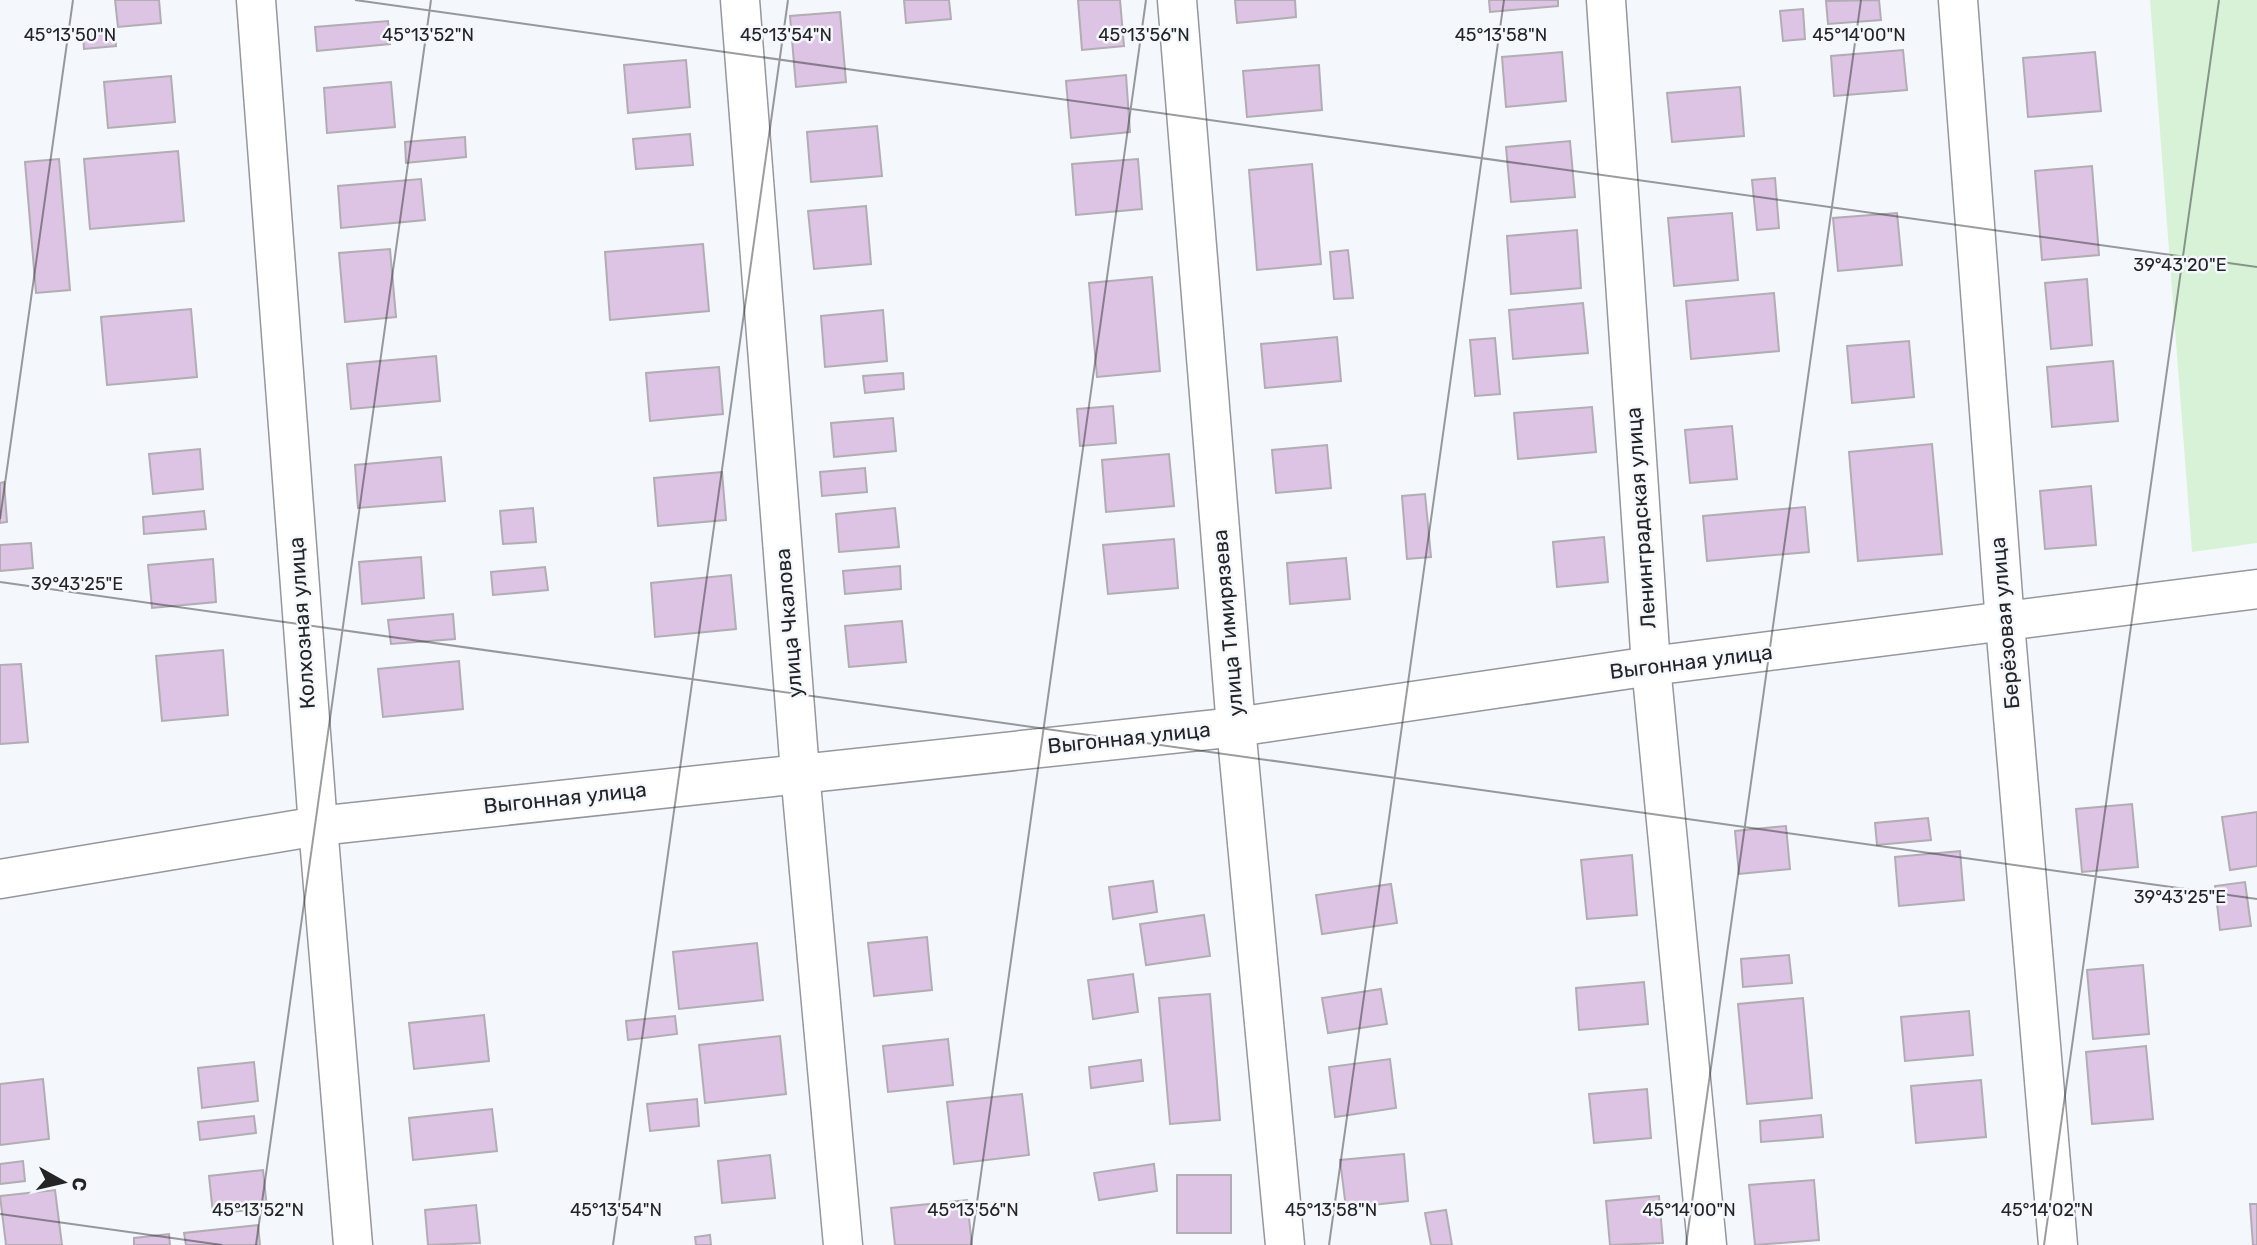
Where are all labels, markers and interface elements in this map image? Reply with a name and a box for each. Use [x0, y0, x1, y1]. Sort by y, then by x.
text: 45°13'50"N [24, 24, 116, 46]
text: 45°13'52"N [382, 24, 474, 46]
text: 45°13'54"N [740, 24, 832, 46]
text: 45°13'56"N [1098, 24, 1190, 46]
text: 45°13'58"N [1455, 24, 1547, 46]
text: 45°14'00"N [1812, 24, 1906, 46]
text: 39°43'20"E [2133, 254, 2227, 276]
street label: Ленинградская улица [1620, 406, 1661, 630]
street label: улица Тимирязева [1207, 529, 1248, 718]
street label: Колхозная улица [283, 536, 320, 710]
street label: Берёзовая улица [1985, 536, 2024, 710]
street label: улица Чкалова [770, 547, 807, 699]
text: 39°43'25"E [31, 573, 123, 595]
street label: Выгонная улица [1608, 639, 1774, 684]
street label: Выгонная улица [1046, 717, 1212, 759]
street label: Выгонная улица [482, 777, 648, 819]
text: 39°43'25"E [2134, 886, 2226, 908]
north arrow [28, 1147, 98, 1217]
text: С [67, 1176, 92, 1193]
text: 45°13'52"N [212, 1199, 304, 1221]
text: 45°13'54"N [570, 1199, 662, 1221]
text: 45°13'56"N [927, 1199, 1019, 1221]
text: 45°13'58"N [1285, 1199, 1377, 1221]
text: 45°14'00"N [1642, 1199, 1736, 1221]
text: 45°14'02"N [2001, 1199, 2093, 1221]

